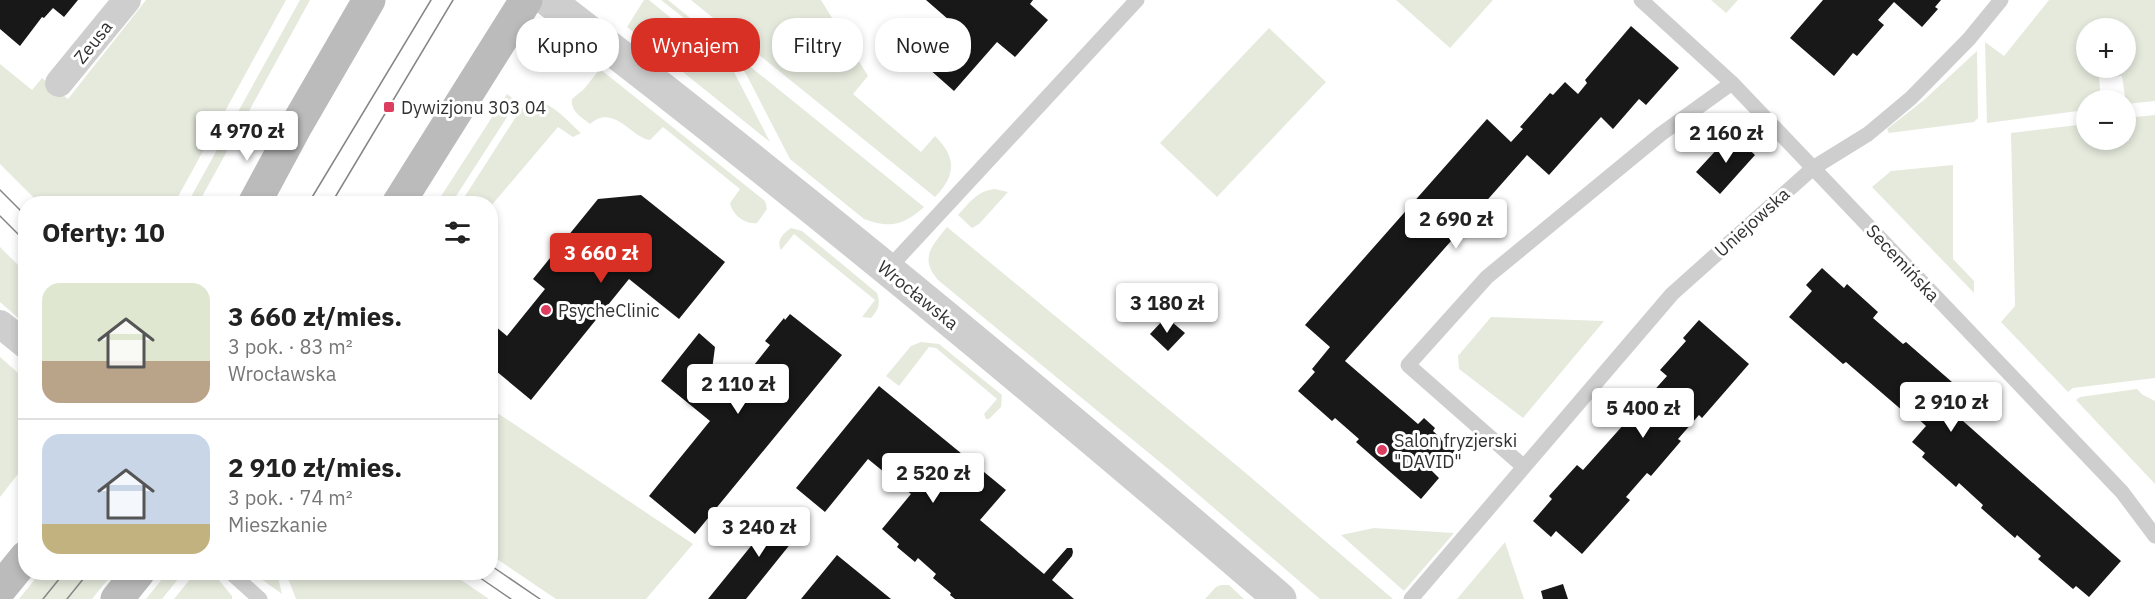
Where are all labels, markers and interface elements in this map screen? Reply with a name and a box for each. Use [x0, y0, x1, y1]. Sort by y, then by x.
street label: Zeusa [69, 15, 118, 68]
chip: Kupno [516, 18, 619, 72]
chip: Wynajem [631, 18, 760, 72]
chip: Filtry [772, 18, 863, 72]
chip: Nowe [875, 18, 971, 72]
map controls [2076, 18, 2136, 150]
button: + [2076, 18, 2136, 78]
button: − [2076, 90, 2136, 150]
place label: Dywizjonu 303 04 [401, 96, 546, 119]
marker: Dywizjonu 303 04 [382, 100, 396, 114]
pin: 4 970 zł [185, 111, 309, 162]
pin: 2 160 zł [1664, 113, 1788, 164]
text: 4 970 zł [210, 117, 284, 144]
text: 2 160 zł [1689, 119, 1763, 146]
street label: Uniejowska [1710, 182, 1794, 262]
pin: 2 690 zł [1394, 199, 1518, 250]
text: 2 690 zł [1419, 205, 1493, 232]
text: Oferty: 10 [42, 215, 165, 249]
icon: filters [441, 216, 474, 249]
street label: Secemińska [1861, 220, 1945, 307]
pin: 3 660 zł [539, 233, 663, 284]
text: 3 660 zł [564, 239, 638, 266]
street label: Wrocławska [873, 255, 963, 335]
pin: 3 180 zł [1105, 283, 1229, 334]
text: 3 180 zł [1130, 289, 1204, 316]
text: 3 660 zł/mies. [228, 299, 402, 333]
place label: PsycheClinic [558, 299, 660, 322]
marker: PsycheClinic [539, 303, 553, 317]
icon: home [90, 307, 162, 379]
text: 3 pok. · 83 m² [228, 333, 353, 360]
text: Wrocławska [228, 360, 336, 387]
pin: 2 110 zł [676, 364, 800, 415]
text: 2 110 zł [701, 370, 775, 397]
pin: 2 910 zł [1889, 382, 2013, 433]
pin: 5 400 zł [1581, 388, 1705, 439]
text: 2 910 zł [1914, 388, 1988, 415]
text: 5 400 zł [1606, 394, 1680, 421]
place label: Salon fryzjerski "DAVID" [1394, 429, 1517, 473]
marker: Salon fryzjerski "DAVID" [1375, 443, 1389, 457]
text: 2 910 zł/mies. [228, 450, 402, 484]
pin: 2 520 zł [871, 453, 995, 504]
icon: home [90, 458, 162, 530]
text: 2 520 zł [896, 459, 970, 486]
text: 3 pok. · 74 m² [228, 484, 353, 511]
pin: 3 240 zł [697, 507, 821, 558]
text: Mieszkanie [228, 511, 328, 538]
text: 3 240 zł [722, 513, 796, 540]

